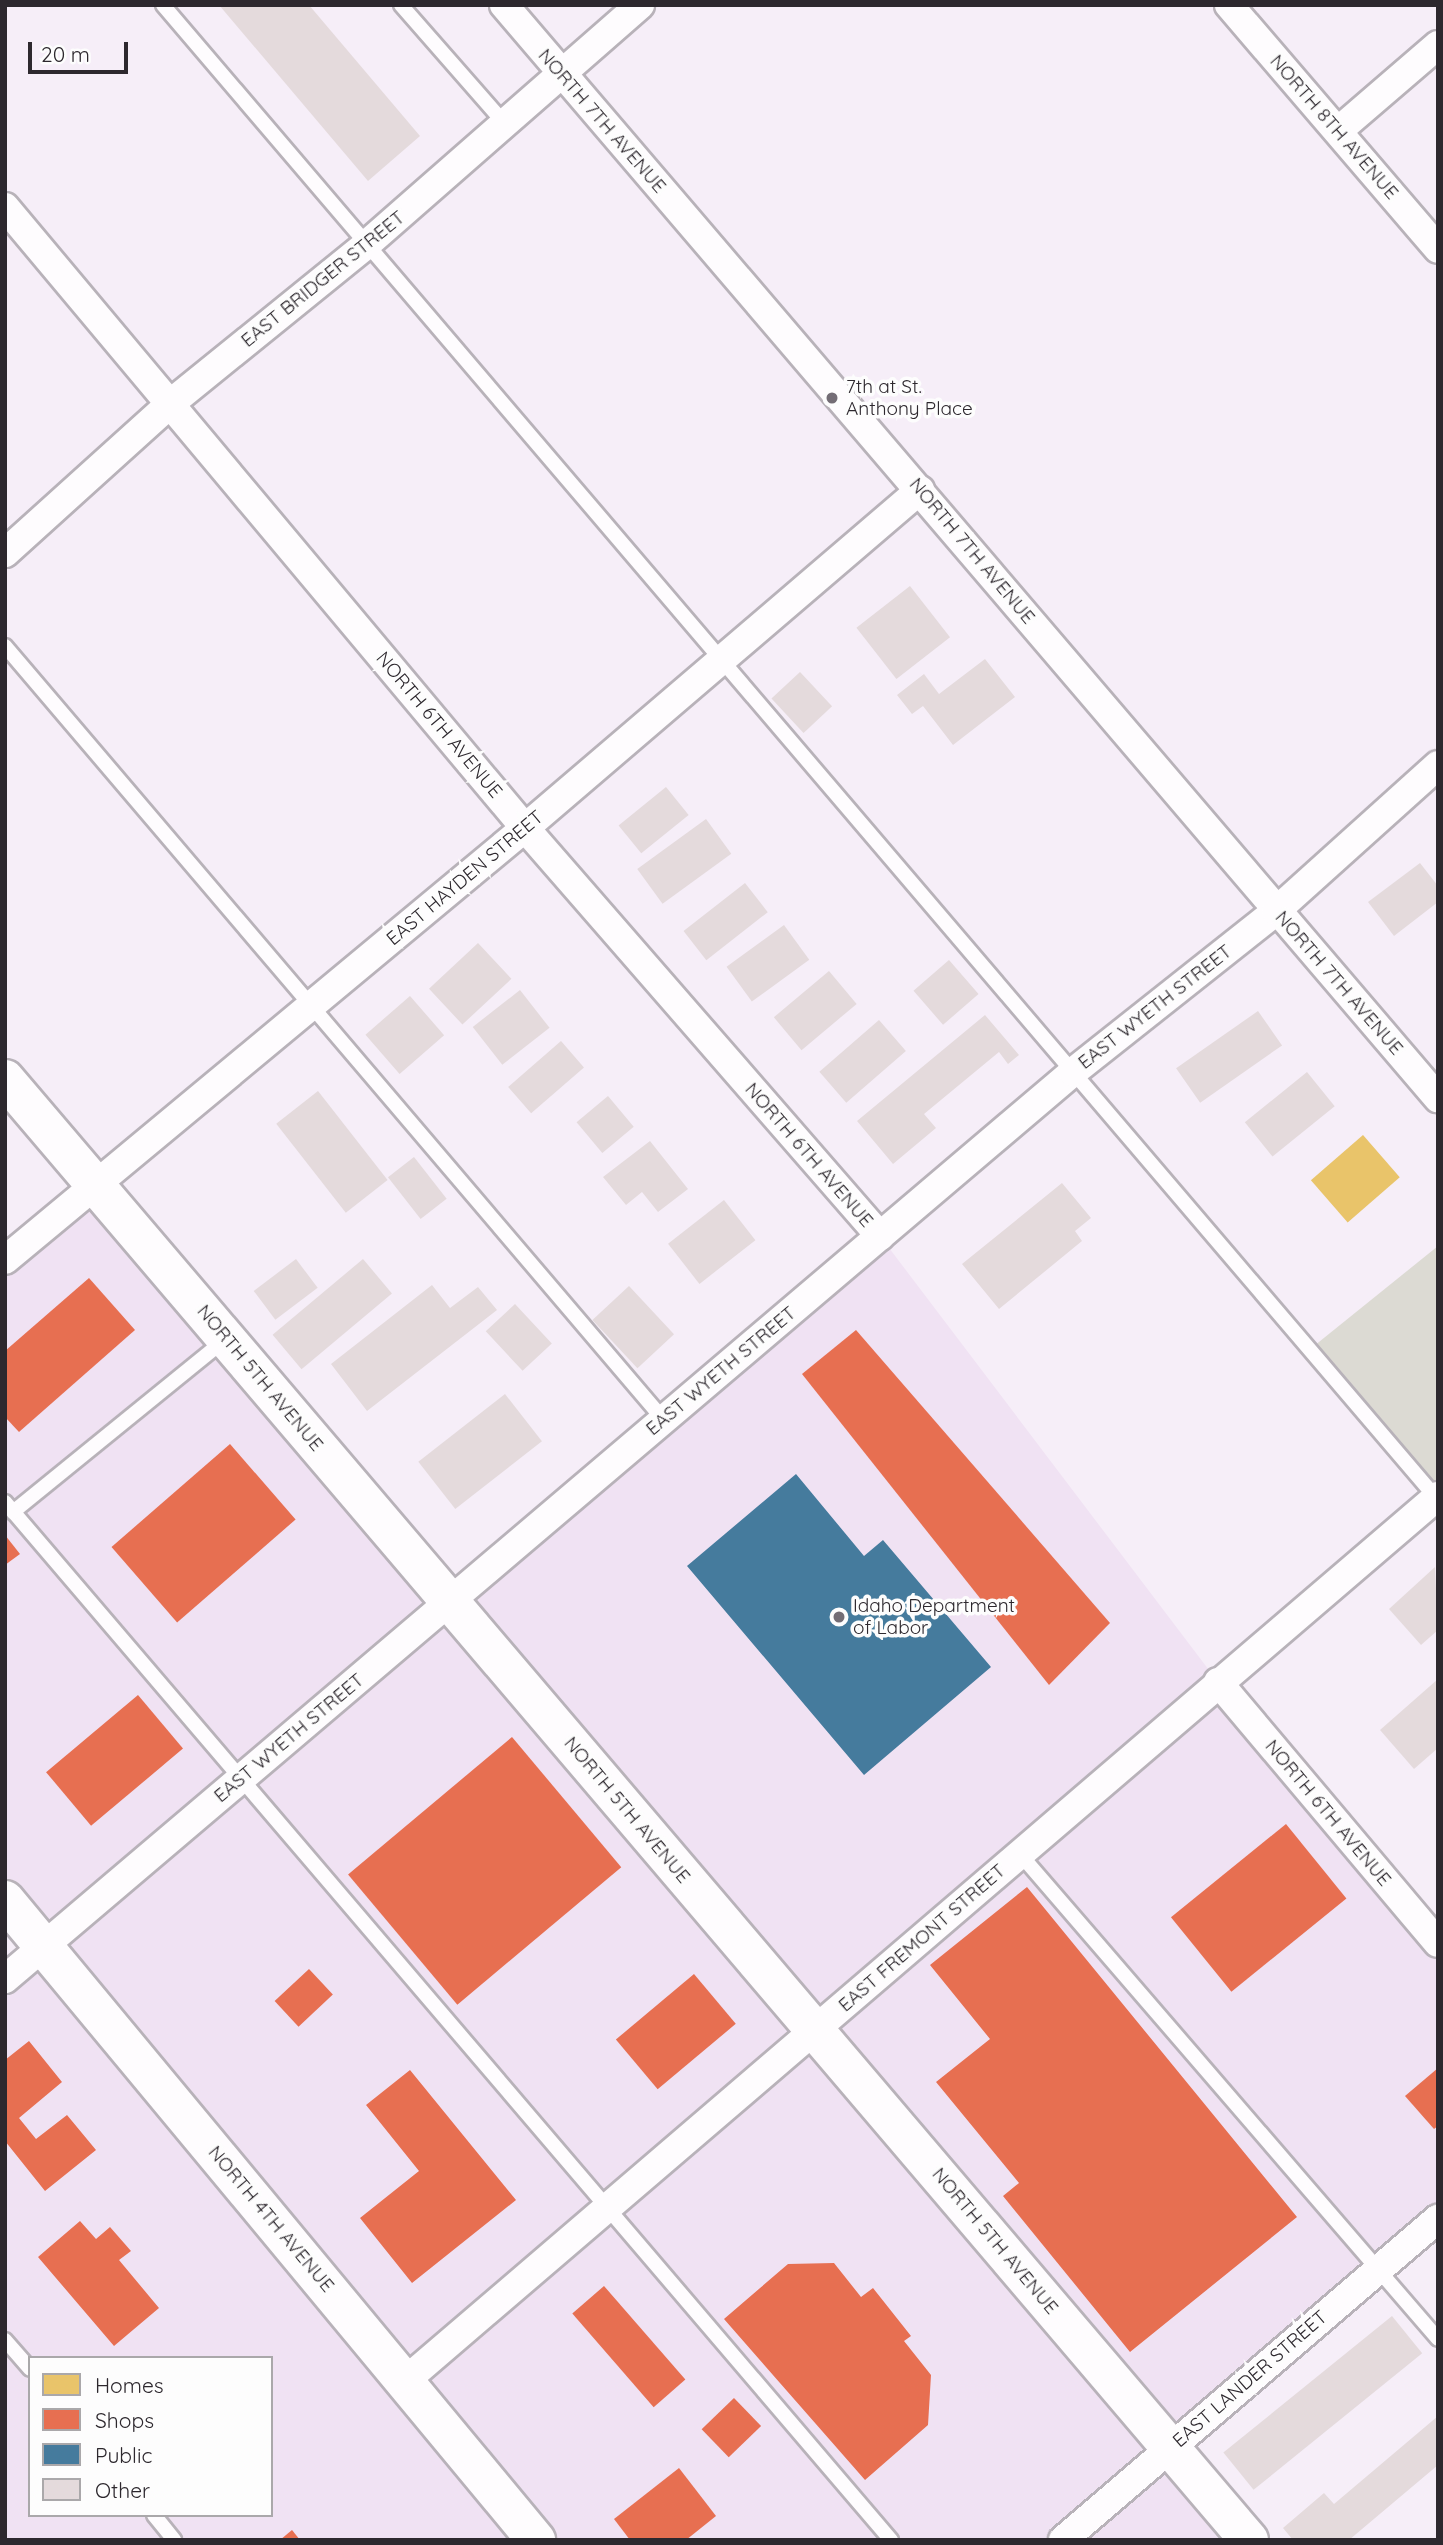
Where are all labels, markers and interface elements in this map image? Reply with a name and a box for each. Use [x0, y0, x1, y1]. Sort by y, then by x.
scale bar [32, 28, 131, 72]
text: 20 m [41, 41, 90, 67]
street label: NORTH 7TH AVENUE [533, 44, 671, 198]
street label: NORTH 8TH AVENUE [1265, 50, 1403, 204]
street label: EAST BRIDGER STREET [237, 206, 409, 352]
place label: 7th at St. Anthony Place [846, 376, 973, 420]
marker: 7th at St. Anthony Place [824, 390, 840, 406]
street label: NORTH 7TH AVENUE [904, 473, 1040, 629]
street label: NORTH 6TH AVENUE [371, 647, 507, 803]
street label: EAST HAYDEN STREET [382, 806, 548, 950]
street label: NORTH 7TH AVENUE [1270, 906, 1408, 1060]
street label: EAST WYETH STREET [1074, 940, 1236, 1074]
street label: NORTH 6TH AVENUE [740, 1078, 878, 1232]
street label: NORTH 5TH AVENUE [192, 1300, 328, 1456]
street label: EAST WYETH STREET [641, 1302, 801, 1440]
place label: Idaho Department of Labor [853, 1595, 1015, 1639]
marker: Idaho Department of Labor [831, 1609, 847, 1625]
street label: EAST WYETH STREET [209, 1669, 369, 1807]
street label: NORTH 5TH AVENUE [559, 1732, 695, 1888]
street label: NORTH 6TH AVENUE [1260, 1735, 1396, 1891]
street label: EAST FREMONT STREET [834, 1859, 1010, 2017]
street label: NORTH 4TH AVENUE [203, 2141, 339, 2297]
street label: NORTH 5TH AVENUE [927, 2163, 1063, 2319]
street label: EAST LANDER STREET [1168, 2306, 1332, 2452]
legend [28, 2356, 273, 2517]
text: Homes [95, 2372, 164, 2398]
text: Shops [95, 2407, 154, 2433]
text: Public [95, 2442, 152, 2468]
text: Other [95, 2477, 150, 2503]

